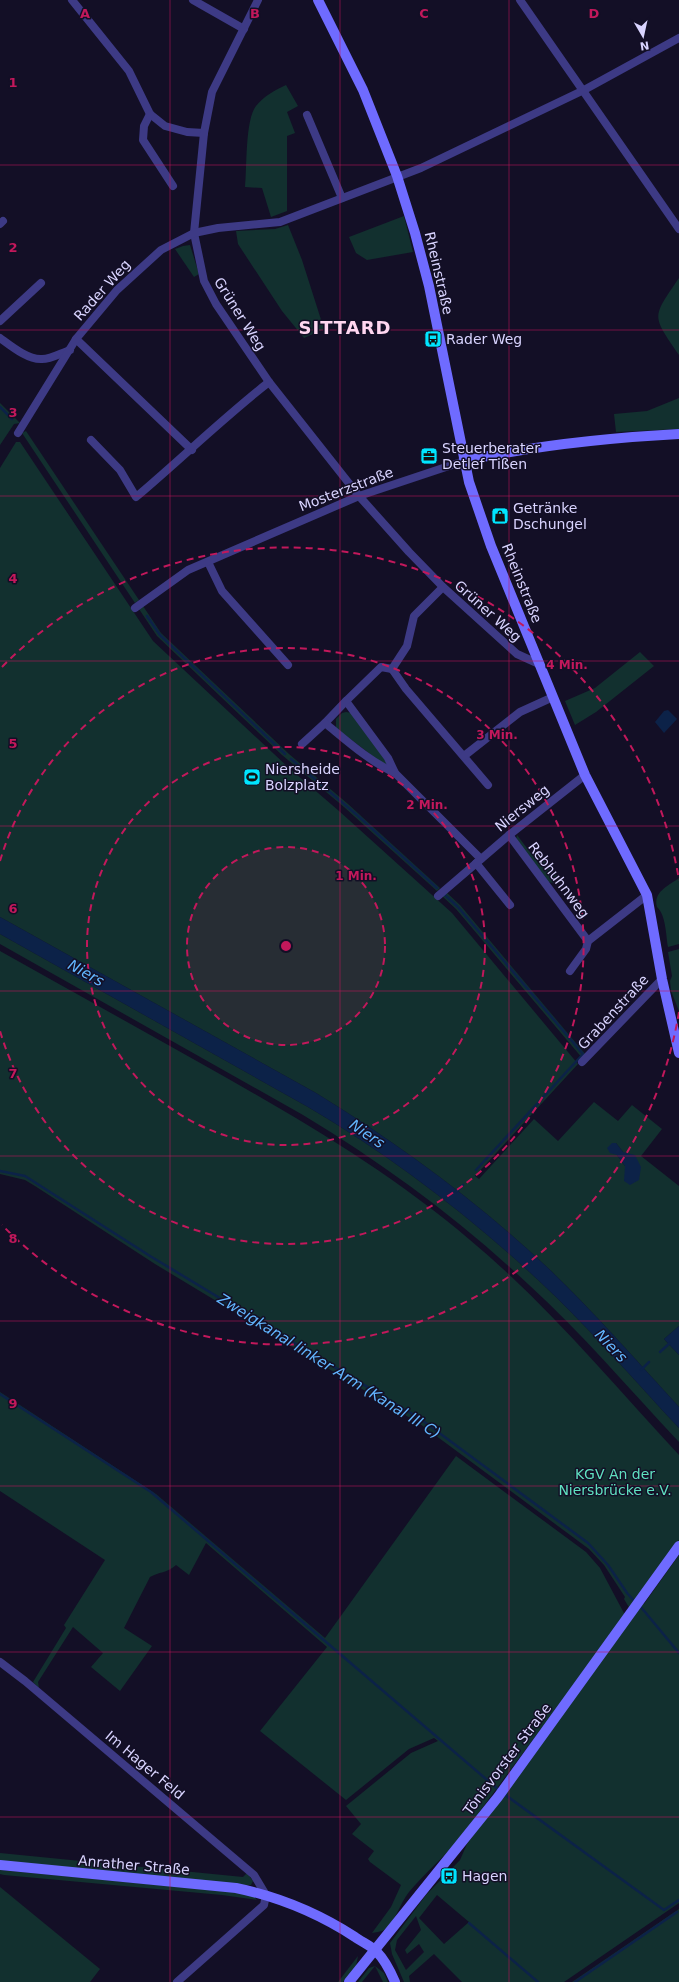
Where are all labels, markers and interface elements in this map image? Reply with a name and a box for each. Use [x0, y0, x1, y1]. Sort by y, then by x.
text: A [80, 6, 90, 21]
text: B [250, 6, 260, 21]
text: C [419, 6, 429, 21]
text: D [589, 6, 600, 21]
north arrow [623, 16, 663, 56]
text: N [639, 38, 650, 53]
text: 1 [8, 75, 18, 90]
street label: Rheinstraße [422, 230, 456, 316]
text: 2 [8, 240, 18, 255]
street label: Rader Weg [71, 256, 133, 324]
street label: Grüner Weg [211, 274, 269, 354]
district label: SITTARD [299, 317, 391, 338]
bus stop icon: Rader Weg [423, 329, 443, 349]
place label: Rader Weg [446, 331, 522, 347]
text: 3 [8, 405, 18, 420]
place label: Steuerberater Detlef Tißen [442, 440, 540, 472]
office icon: Steuerberater Detlef Tißen [419, 446, 439, 466]
street label: Mosterzstraße [297, 464, 395, 514]
place label: Getränke Dschungel [513, 500, 587, 532]
shop icon: Getränke Dschungel [490, 506, 510, 526]
street label: Rheinstraße [499, 541, 545, 625]
text: 4 [8, 571, 18, 586]
street label: Grüner Weg [452, 577, 524, 645]
text: 4 Min. [546, 658, 588, 672]
text: 3 Min. [476, 728, 518, 742]
text: 5 [8, 736, 18, 751]
place label: Niersheide Bolzplatz [265, 761, 340, 793]
sports icon: Niersheide Bolzplatz [242, 767, 262, 787]
street label: Niersweg [492, 781, 552, 835]
text: 2 Min. [406, 798, 448, 812]
street label: Rebhuhnweg [525, 839, 593, 921]
text: 1 Min. [335, 869, 377, 883]
text: 6 [8, 901, 18, 916]
centre of rings [279, 939, 293, 953]
water label: Niers [65, 956, 107, 990]
street label: Grabenstraße [574, 971, 652, 1053]
text: 7 [8, 1066, 18, 1081]
water label: Niers [346, 1116, 388, 1152]
text: 8 [8, 1231, 18, 1246]
water label: Zweigkanal linker Arm (Kanal III C) [213, 1289, 444, 1442]
water label: Niers [591, 1326, 631, 1366]
text: 9 [8, 1396, 18, 1411]
park label: KGV An der Niersbrücke e.V. [558, 1466, 672, 1498]
street label: Tönisvorster Straße [459, 1700, 554, 1819]
street label: Im Hager Feld [102, 1727, 188, 1803]
street label: Anrather Straße [77, 1852, 191, 1878]
bus stop icon: Hagen [439, 1866, 459, 1886]
place label: Hagen [462, 1868, 507, 1884]

